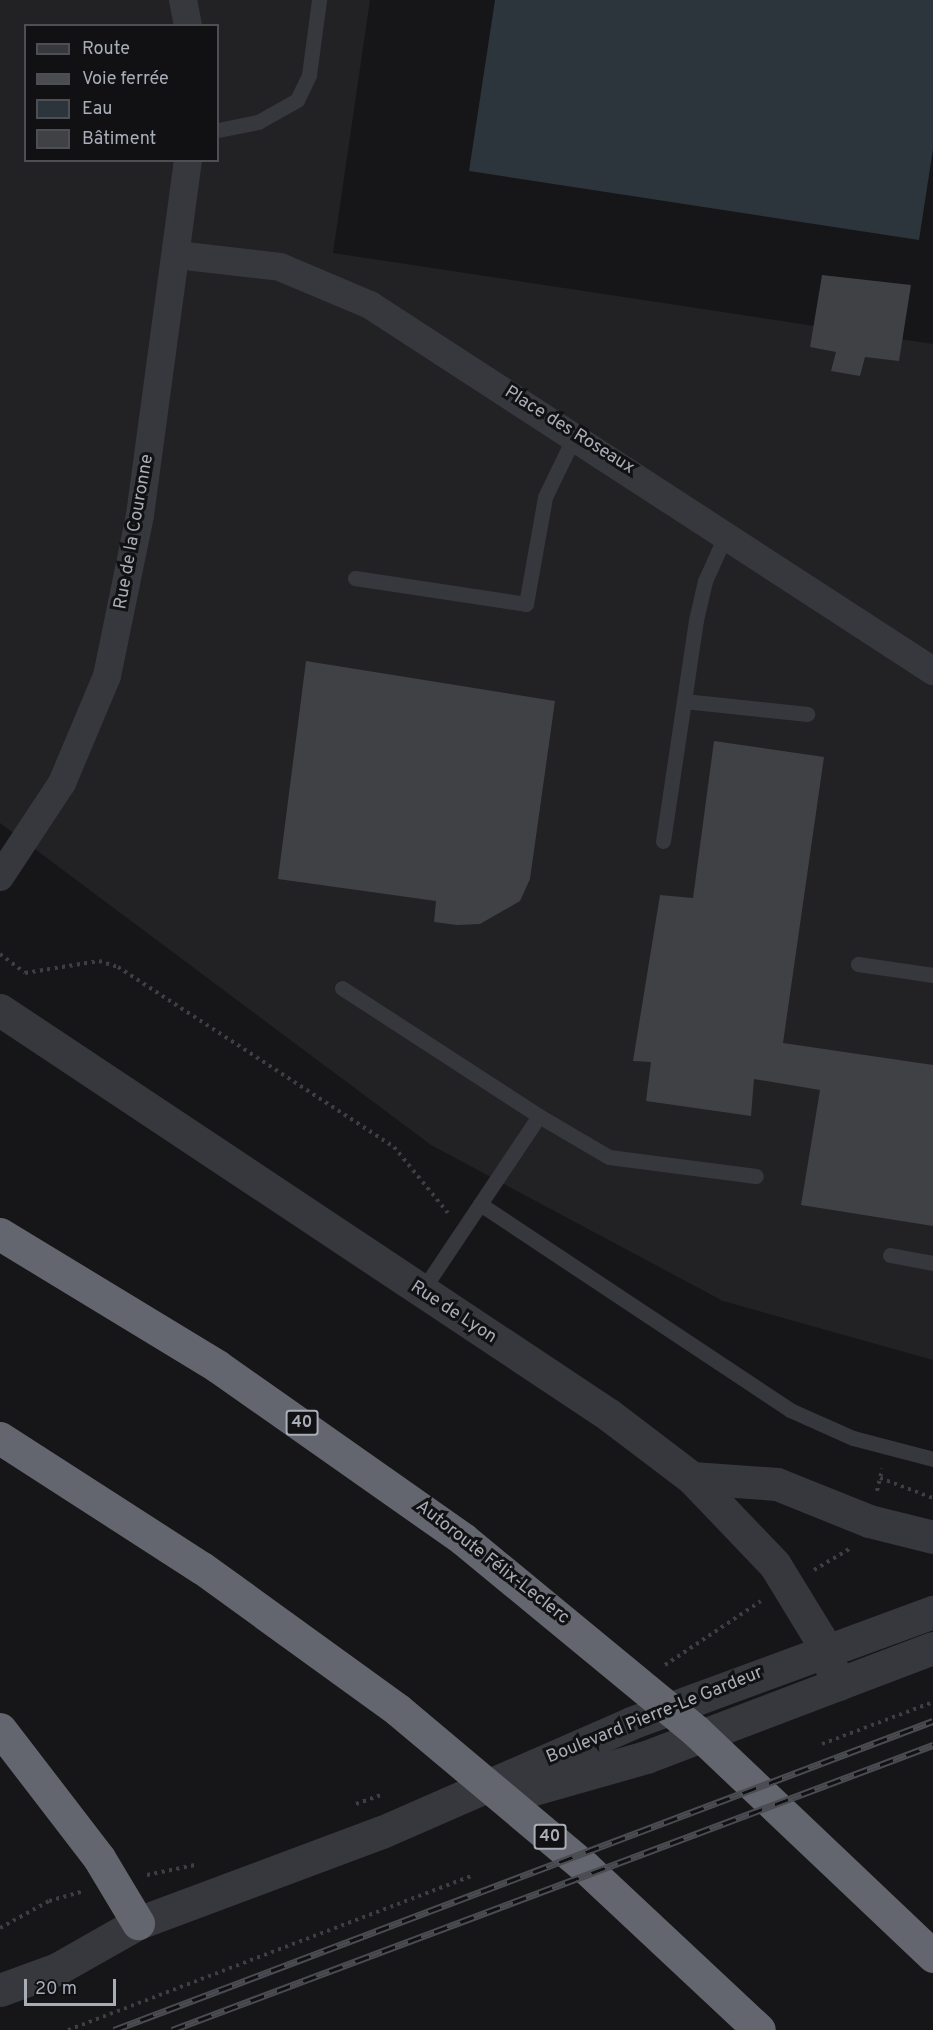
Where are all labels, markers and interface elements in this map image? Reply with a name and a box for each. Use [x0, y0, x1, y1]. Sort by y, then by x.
legend [24, 24, 219, 162]
text: Route [82, 38, 130, 61]
text: Voie ferrée [82, 68, 169, 91]
text: Eau [82, 98, 112, 121]
text: Bâtiment [82, 128, 156, 151]
street label: Place des Roseaux [500, 382, 638, 480]
street label: Rue de la Couronne [111, 453, 159, 611]
street label: Rue de Lyon [406, 1277, 500, 1349]
road number: 40 [286, 1410, 318, 1436]
street label: Autoroute Félix-Leclerc [411, 1496, 573, 1630]
street label: Boulevard Pierre-Le Gardeur [544, 1663, 766, 1769]
road number: 40 [534, 1824, 566, 1850]
scale bar [27, 1967, 118, 2005]
text: 20 m [35, 1978, 77, 2001]

